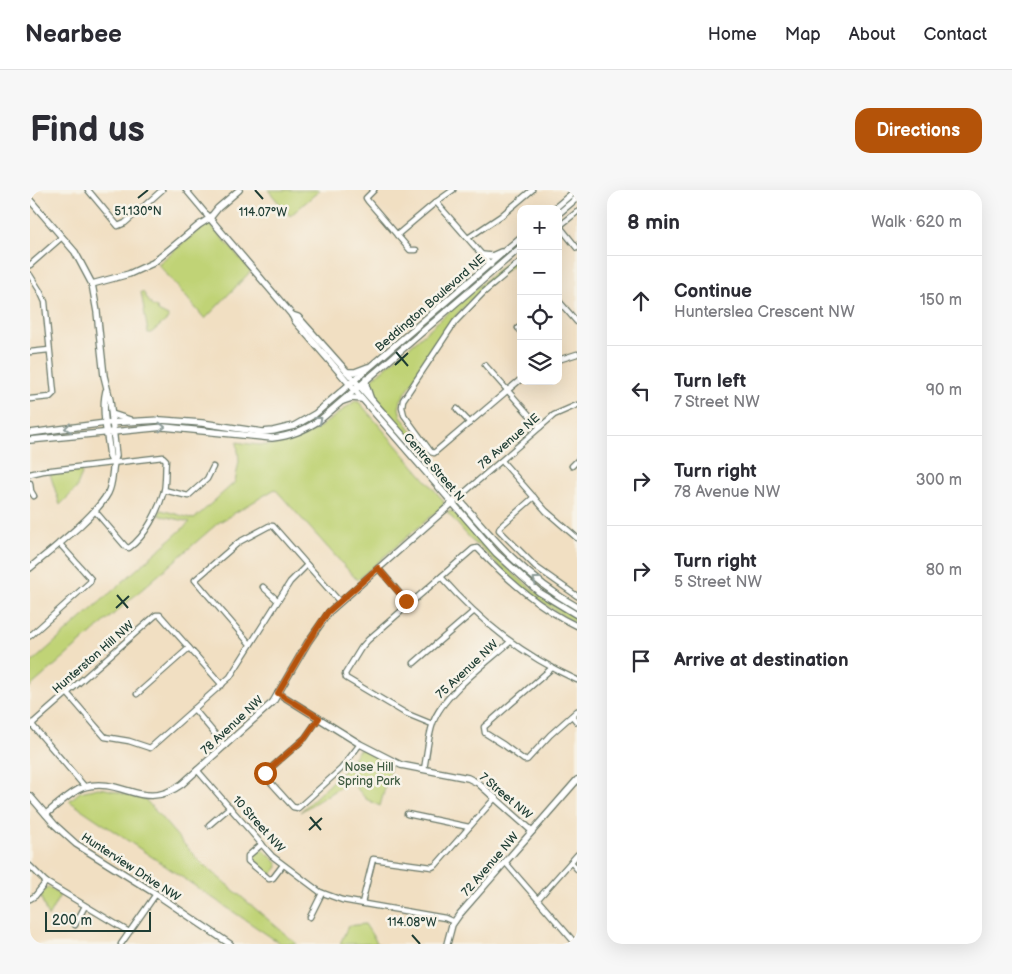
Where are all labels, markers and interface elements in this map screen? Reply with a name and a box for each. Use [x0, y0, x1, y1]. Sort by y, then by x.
text: Nearbee [25, 20, 122, 49]
text: Home [708, 24, 757, 45]
text: Map [785, 24, 821, 45]
text: About [849, 24, 896, 45]
text: Contact [924, 24, 987, 45]
button: Directions [855, 108, 982, 153]
text: Find us [30, 109, 145, 152]
text: 51.130°N [114, 204, 162, 219]
text: 114.07°W [239, 205, 287, 220]
map controls [517, 205, 562, 385]
button: + [517, 205, 562, 250]
text: 8 min [627, 210, 680, 235]
text: Walk · 620 m [871, 213, 962, 232]
button: − [517, 250, 562, 295]
street label: Beddington Boulevard NE [372, 252, 488, 355]
text: Continue [674, 280, 752, 303]
icon: ahead [627, 287, 655, 315]
text: 150 m [920, 291, 962, 310]
button: locate [517, 295, 562, 340]
text: Hunterslea Crescent NW [674, 303, 855, 322]
button: layers [517, 340, 562, 385]
text: Turn left [674, 370, 746, 393]
icon: left [627, 377, 655, 405]
text: 90 m [926, 381, 962, 400]
text: 7 Street NW [674, 393, 760, 412]
street label: 78 Avenue NE [476, 411, 543, 472]
one-way arrow [313, 417, 322, 425]
one-way arrow [158, 422, 166, 433]
one-way arrow [64, 423, 72, 433]
street label: Centre Street N [400, 430, 467, 505]
text: Turn right [674, 460, 757, 483]
icon: right [627, 467, 655, 495]
text: 300 m [916, 471, 962, 490]
text: 78 Avenue NW [674, 483, 780, 502]
text: Turn right [674, 550, 757, 573]
icon: right [627, 557, 655, 585]
text: 80 m [926, 561, 962, 580]
text: 5 Street NW [674, 573, 762, 592]
one-way arrow [533, 577, 542, 586]
route end [395, 590, 418, 613]
street label: Hunterston Hill NW [49, 618, 137, 697]
street label: 75 Avenue NW [433, 637, 502, 702]
icon: arrive [627, 647, 655, 675]
text: Arrive at destination [674, 649, 849, 672]
street label: 78 Avenue NW [198, 693, 267, 758]
park label: Nose Hill Spring Park [338, 760, 400, 789]
route start [254, 762, 277, 785]
street label: 7 Street NW [476, 770, 535, 823]
street label: 10 Street NW [229, 793, 288, 856]
street label: 72 Avenue NW [459, 829, 522, 899]
street label: Hunterview Drive NW [78, 830, 183, 905]
scale bar [45, 909, 151, 932]
text: 200 m [52, 912, 92, 929]
text: 114.08°W [387, 915, 437, 930]

